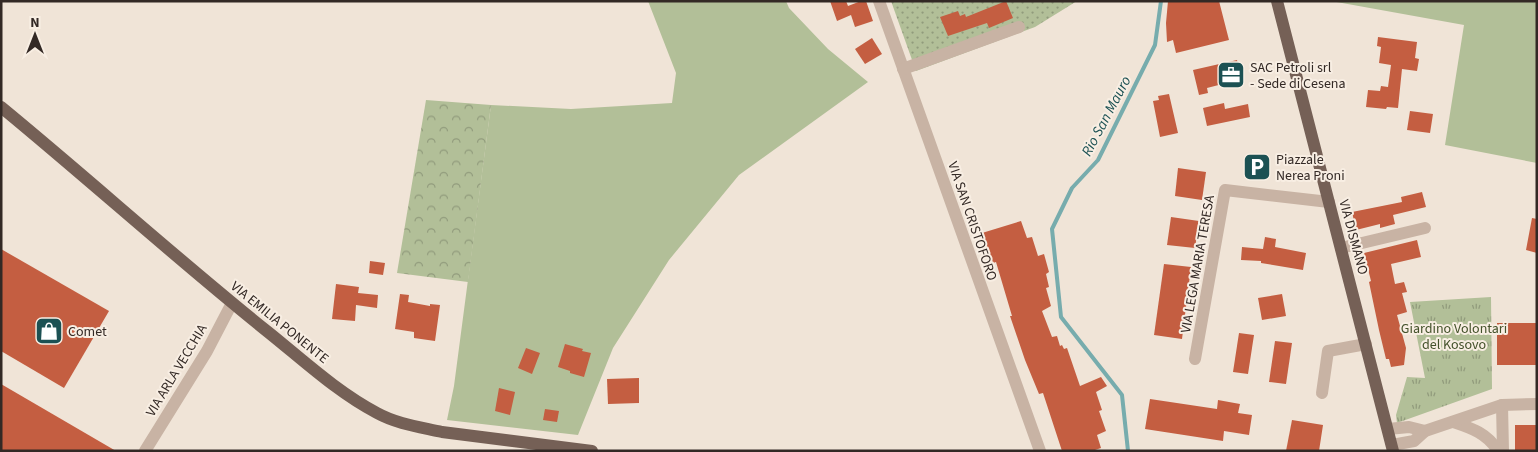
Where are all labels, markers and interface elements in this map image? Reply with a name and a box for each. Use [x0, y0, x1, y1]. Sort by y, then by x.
north arrow [10, 10, 60, 60]
text: N [30, 13, 40, 33]
place label: SAC Petroli srl - Sede di Cesena [1250, 58, 1346, 94]
office icon: SAC Petroli srl - Sede di Cesena [1216, 60, 1246, 90]
water label: Rio San Mauro [1076, 72, 1137, 160]
place label: Piazzale Nerea Proni [1276, 150, 1345, 186]
parking icon: Piazzale Nerea Proni [1242, 152, 1272, 182]
street label: VIA SAN CRISTOFORO [942, 159, 1002, 284]
street label: VIA LEGA MARIA TERESA [1176, 193, 1220, 335]
street label: VIA DISMANO [1333, 197, 1373, 277]
street label: VIA EMILIA PONENTE [226, 277, 333, 369]
shop icon: Comet [34, 316, 64, 346]
park label: Giardino Volontari del Kosovo [1401, 319, 1507, 355]
street label: VIA ARLA VECCHIA [141, 320, 213, 421]
place label: Comet [68, 322, 107, 342]

